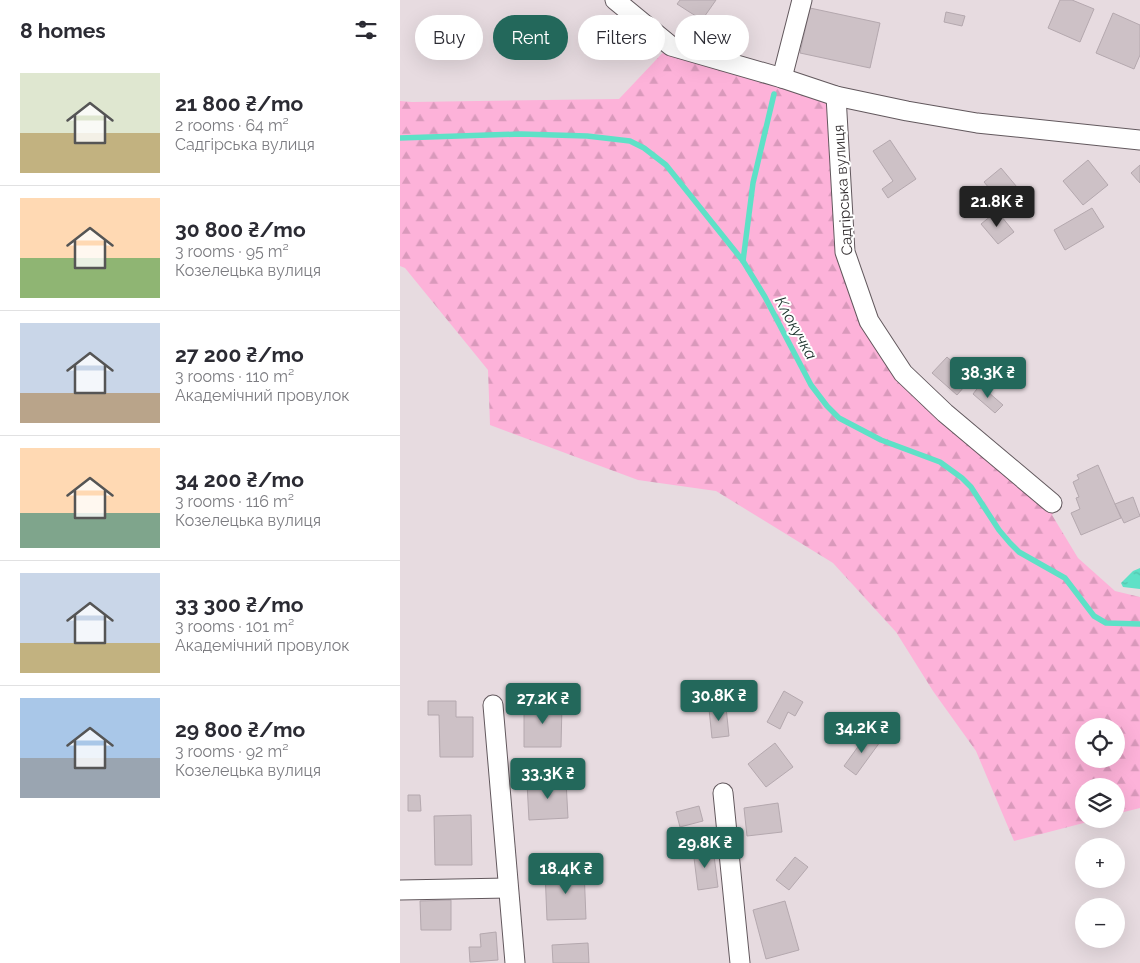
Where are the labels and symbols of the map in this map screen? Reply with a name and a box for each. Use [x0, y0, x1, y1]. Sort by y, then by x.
street label: Садгірська вулиця [829, 124, 857, 256]
pin: 21.8K ₴ [951, 186, 1043, 228]
water label: Клокучка [771, 293, 821, 363]
pin: 38.3K ₴ [942, 356, 1034, 399]
pin: 30.8K ₴ [673, 680, 765, 722]
pin: 27.2K ₴ [497, 682, 589, 725]
pin: 34.2K ₴ [816, 712, 908, 754]
pin: 33.3K ₴ [502, 758, 594, 800]
pin: 29.8K ₴ [659, 826, 751, 869]
pin: 18.4K ₴ [520, 852, 612, 895]

